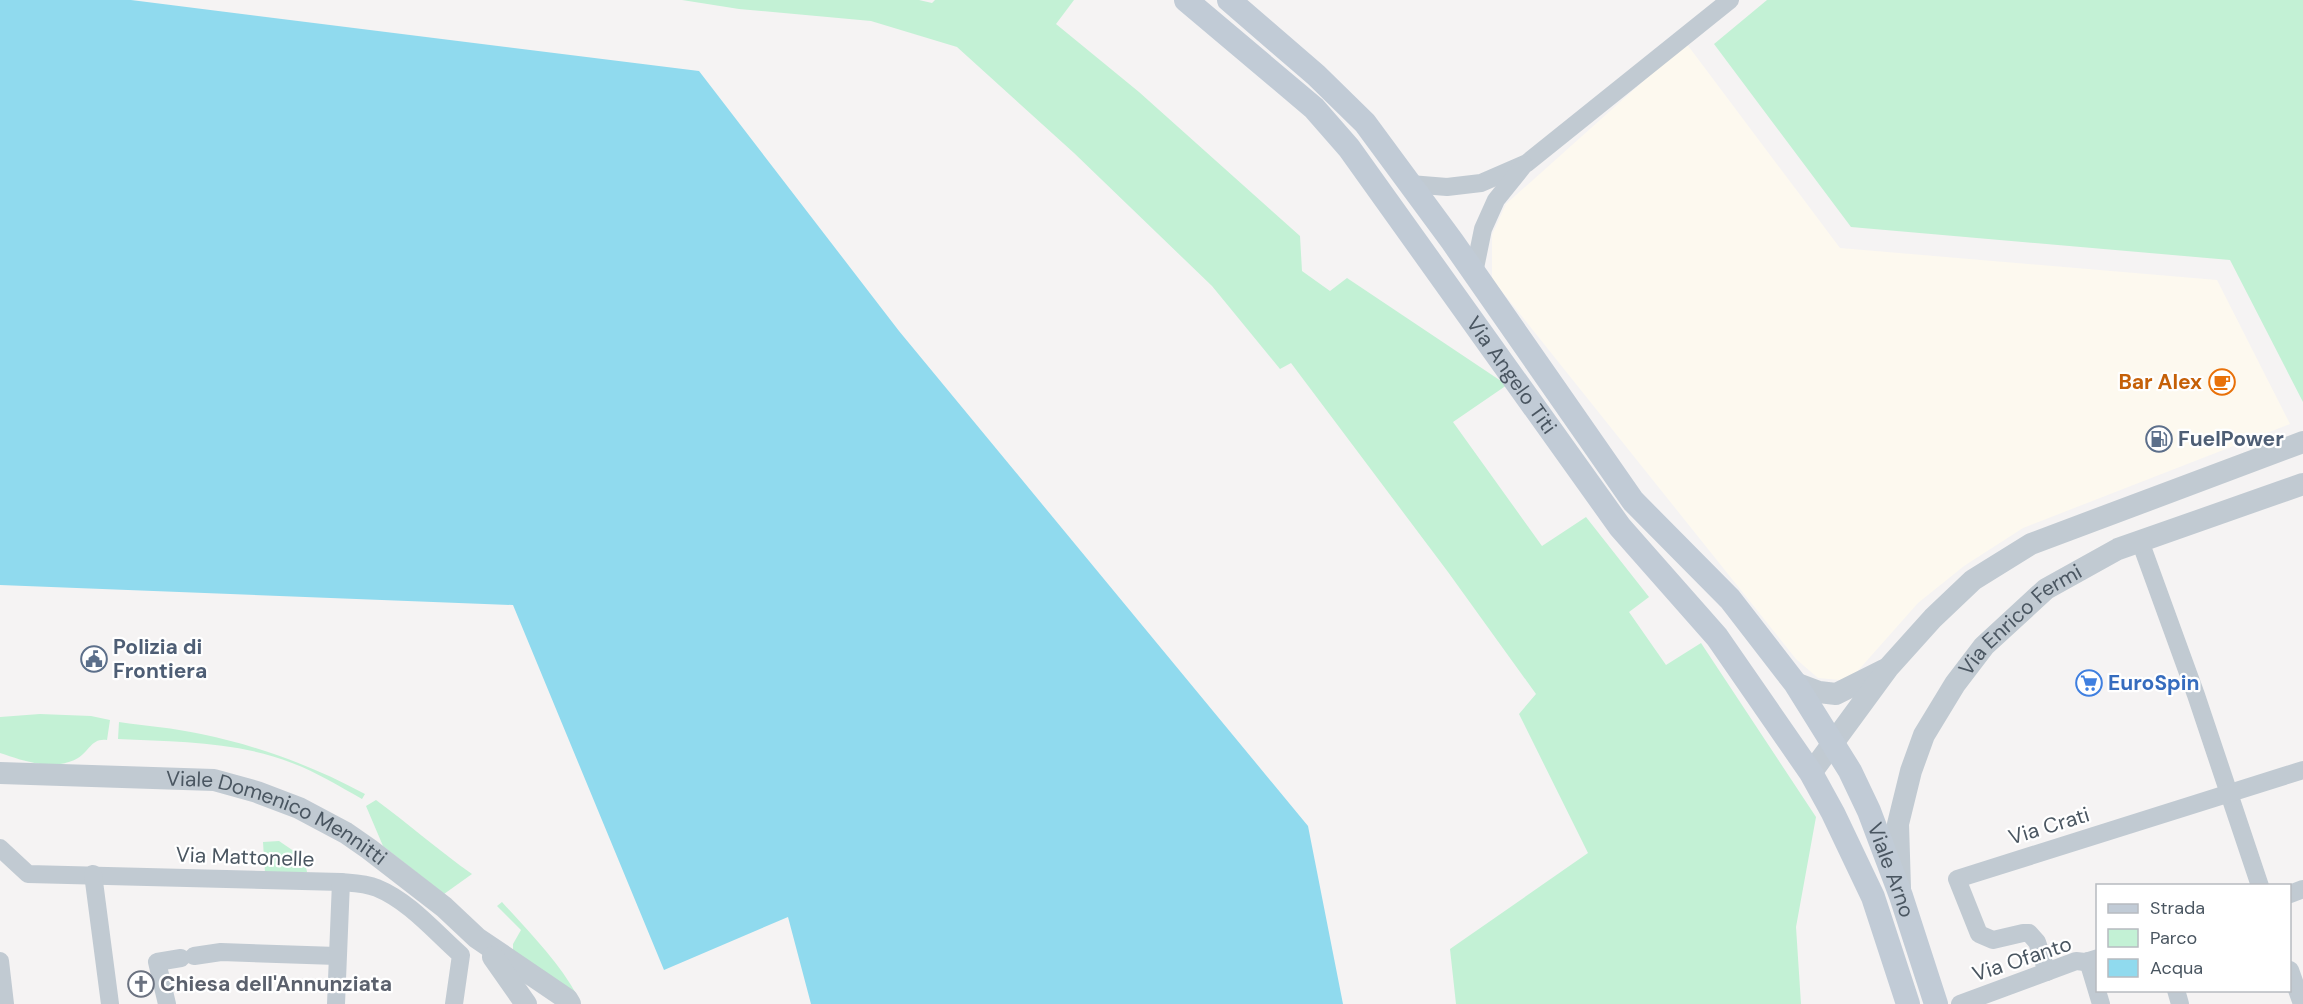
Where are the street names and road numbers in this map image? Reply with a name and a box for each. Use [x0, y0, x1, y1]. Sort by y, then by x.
street label: Via Angelo Titi [1460, 311, 1563, 440]
street label: Via Enrico Fermi [1952, 558, 2087, 682]
street label: Viale Domenico Mennitti [166, 764, 393, 872]
street label: Via Crati [2005, 800, 2093, 852]
street label: Viale Arno [1861, 819, 1921, 921]
street label: Via Mattonelle [175, 841, 315, 873]
street label: Via Ofanto [1969, 930, 2075, 988]

